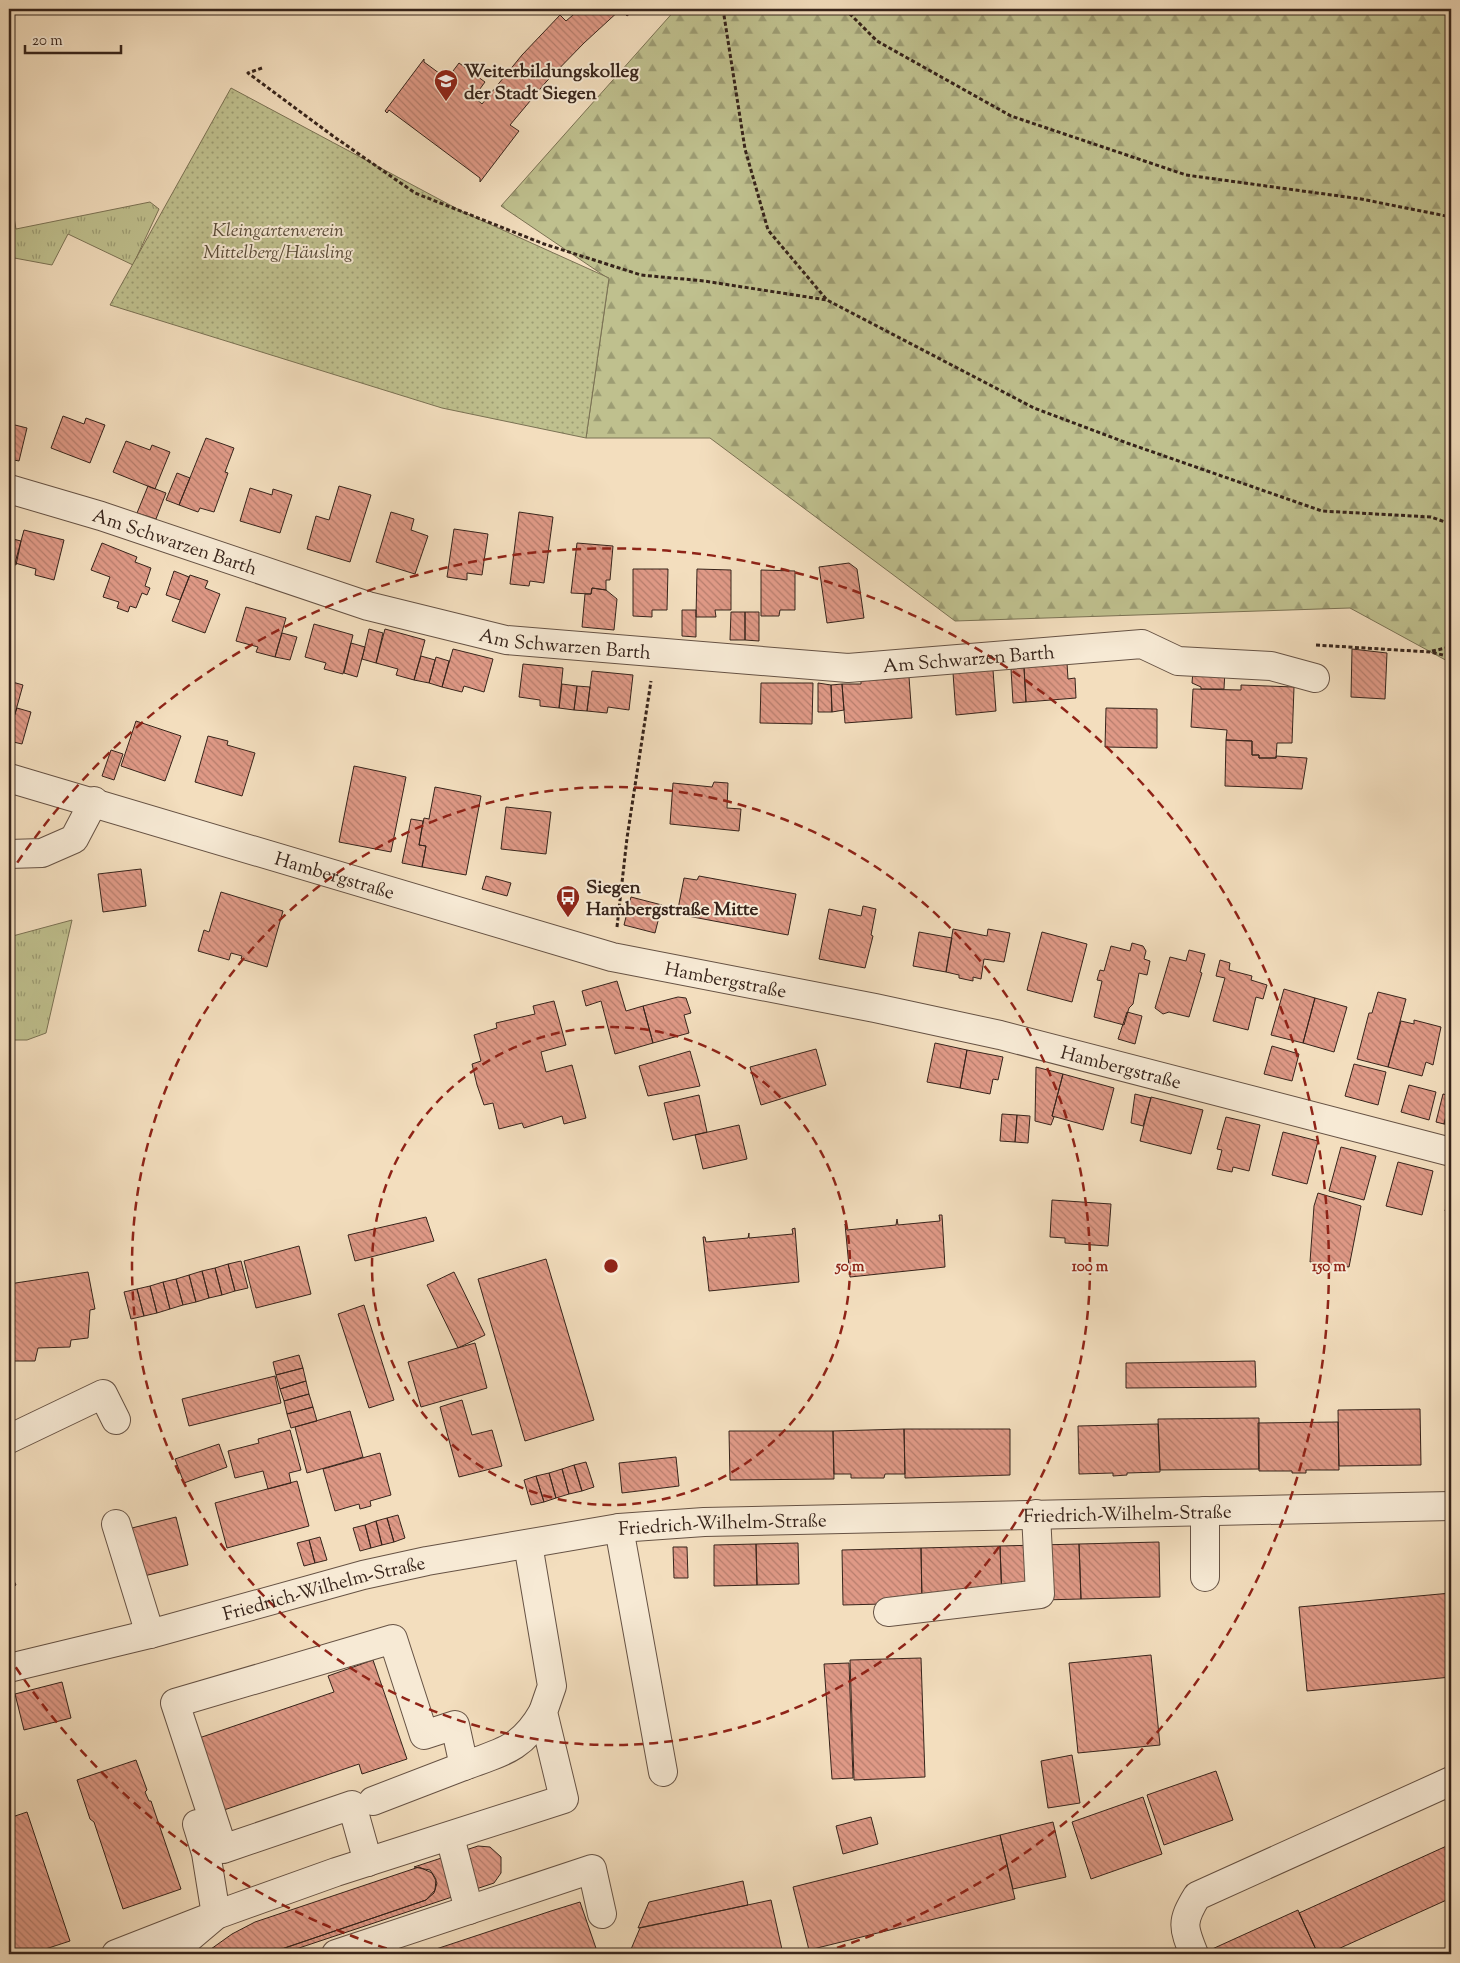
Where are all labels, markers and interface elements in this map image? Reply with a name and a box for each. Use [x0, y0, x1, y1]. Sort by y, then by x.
scale bar [25, 22, 121, 54]
text: 20 m [32, 31, 63, 52]
place label: Weiterbildungskolleg der Stadt Siegen [464, 59, 639, 108]
school or university icon: Weiterbildungskolleg der Stadt Siegen [433, 68, 459, 102]
park label: Kleingartenverein Mittelberg/Häusling [203, 218, 353, 267]
street label: Am Schwarzen Barth [89, 503, 260, 584]
street label: Am Schwarzen Barth [476, 623, 652, 668]
street label: Am Schwarzen Barth [882, 640, 1056, 681]
street label: Hambergstraße [271, 847, 398, 908]
place label: Siegen Hambergstraße Mitte [586, 875, 758, 924]
bus stop icon: Siegen Hambergstraße Mitte [555, 884, 581, 918]
street label: Hambergstraße [662, 957, 789, 1007]
street label: Hambergstraße [1057, 1040, 1184, 1098]
centre of rings [602, 1257, 620, 1275]
text: 50 m [835, 1257, 865, 1278]
text: 100 m [1072, 1257, 1109, 1278]
text: 150 m [1312, 1257, 1346, 1278]
street label: Friedrich-Wilhelm-Straße [1023, 1500, 1232, 1531]
street label: Friedrich-Wilhelm-Straße [618, 1508, 827, 1544]
street label: Friedrich-Wilhelm-Straße [220, 1551, 428, 1629]

